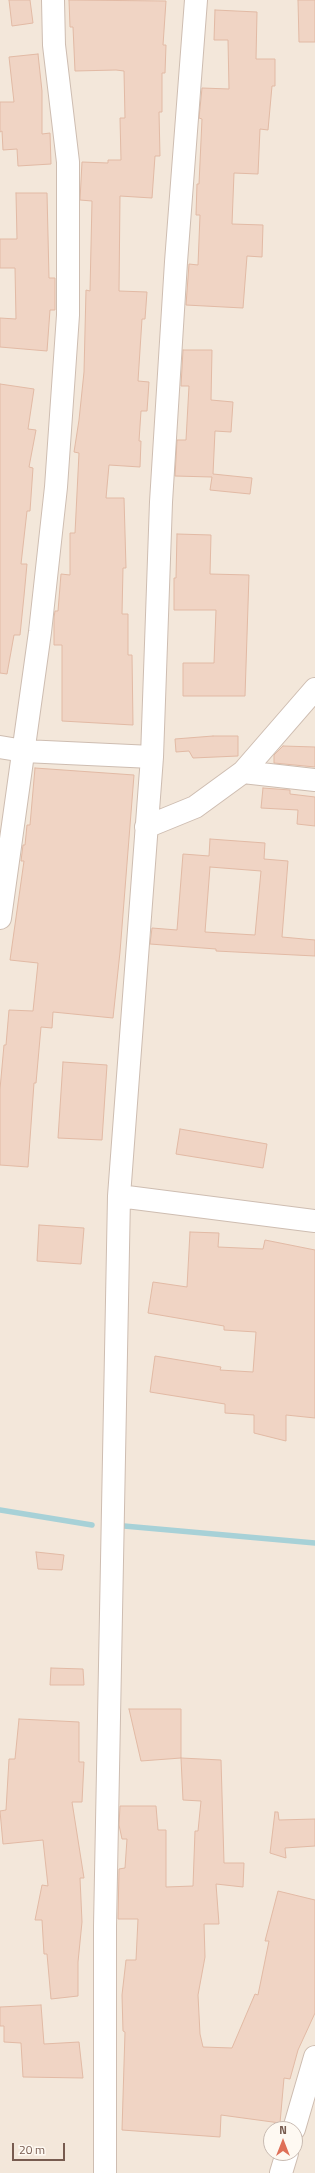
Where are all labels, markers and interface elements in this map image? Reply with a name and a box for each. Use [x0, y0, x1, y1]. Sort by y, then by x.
north arrow [263, 2121, 303, 2161]
text: N [279, 2122, 287, 2138]
scale bar [14, 2135, 67, 2161]
text: 20 m [19, 2140, 45, 2159]

